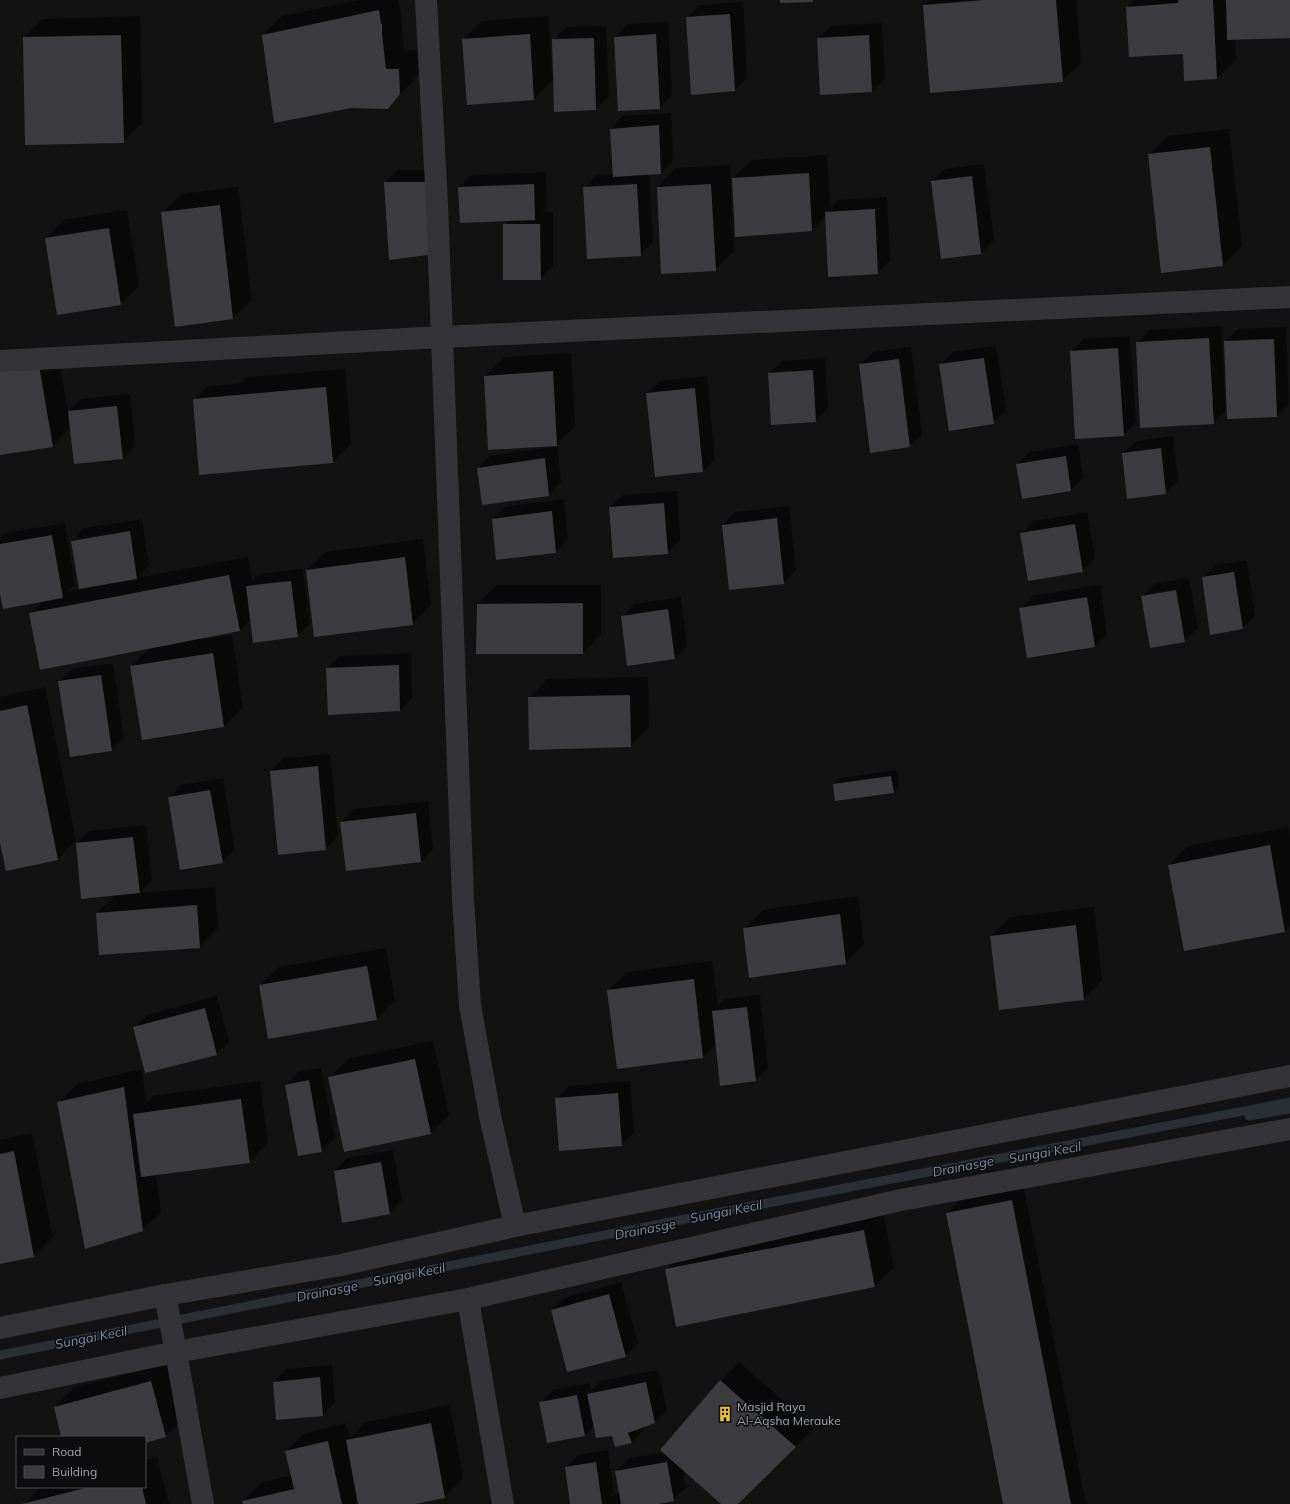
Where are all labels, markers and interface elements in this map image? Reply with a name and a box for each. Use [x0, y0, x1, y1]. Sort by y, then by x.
water label: Sungai Kecil [1008, 1138, 1083, 1166]
water label: Drainasge [931, 1152, 995, 1180]
water label: Sungai Kecil [689, 1196, 764, 1226]
water label: Drainasge [613, 1215, 677, 1243]
water label: Sungai Kecil [372, 1259, 447, 1289]
water label: Drainasge [295, 1277, 359, 1305]
water label: Sungai Kecil [54, 1322, 129, 1352]
place label: Masjid Raya Al-Aqsha Merauke [737, 1399, 841, 1428]
building icon: Masjid Raya Al-Aqsha Merauke [716, 1405, 734, 1423]
legend [16, 1436, 146, 1488]
text: Road [52, 1444, 81, 1459]
text: Building [52, 1464, 97, 1479]

